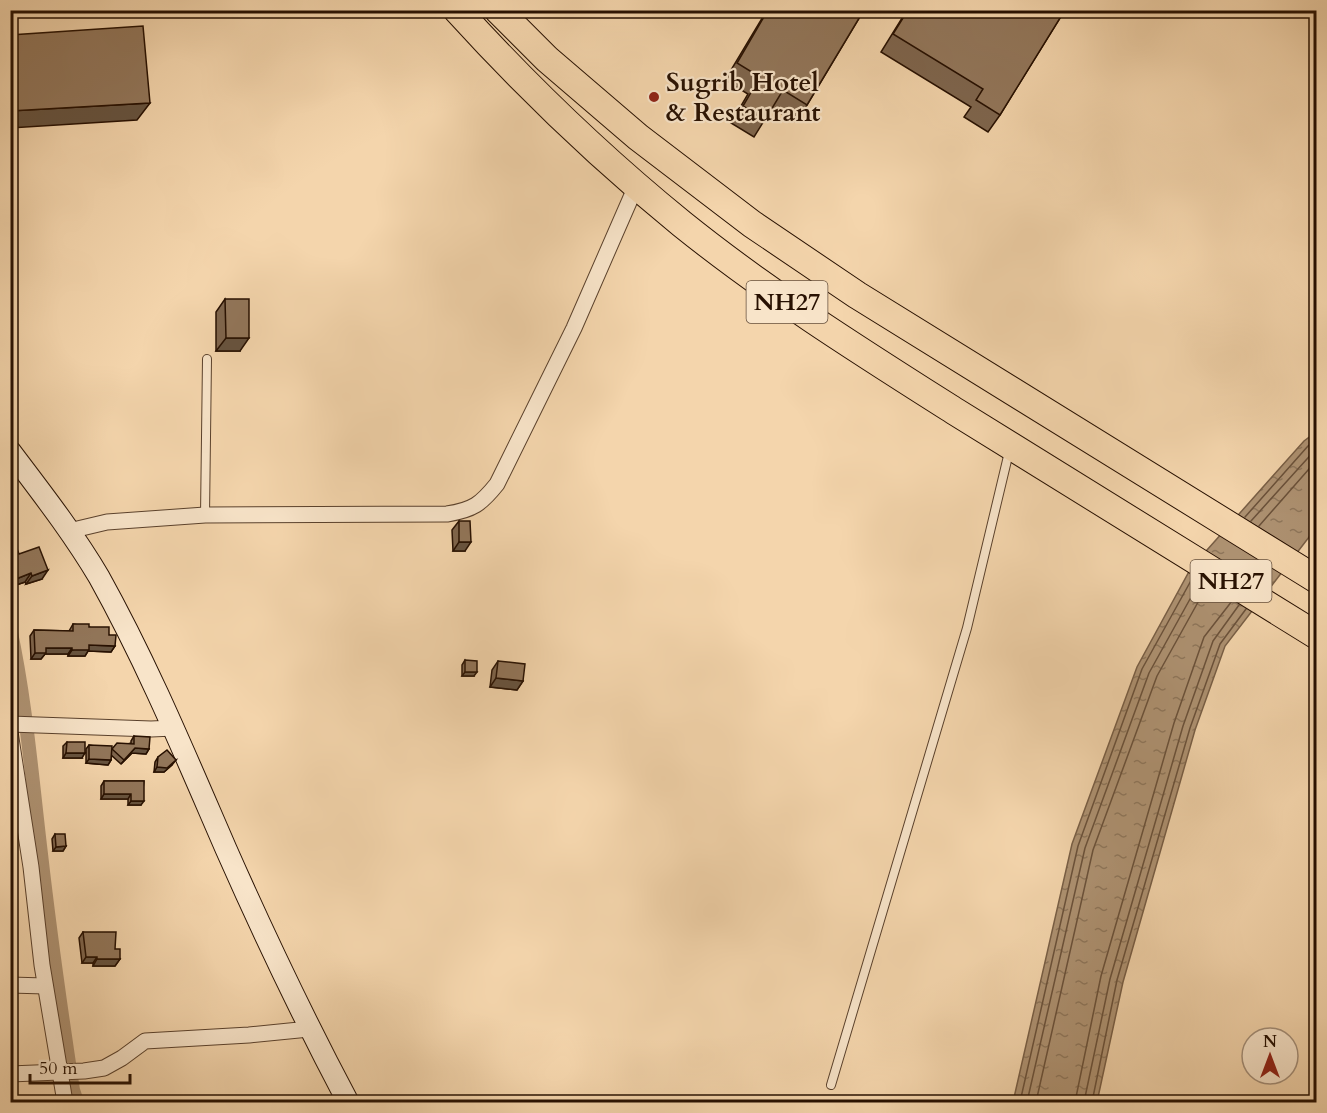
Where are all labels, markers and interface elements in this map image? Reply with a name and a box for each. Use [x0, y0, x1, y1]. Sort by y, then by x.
place label: Sugrib Hotel & Restaurant [666, 65, 820, 130]
marker: Sugrib Hotel & Restaurant [647, 90, 661, 104]
road number: NH27 [746, 281, 828, 323]
road number: NH27 [1190, 560, 1272, 602]
north arrow [1240, 1026, 1300, 1086]
text: N [1263, 1031, 1277, 1053]
scale bar [30, 1047, 130, 1085]
text: 50 m [39, 1056, 78, 1081]

